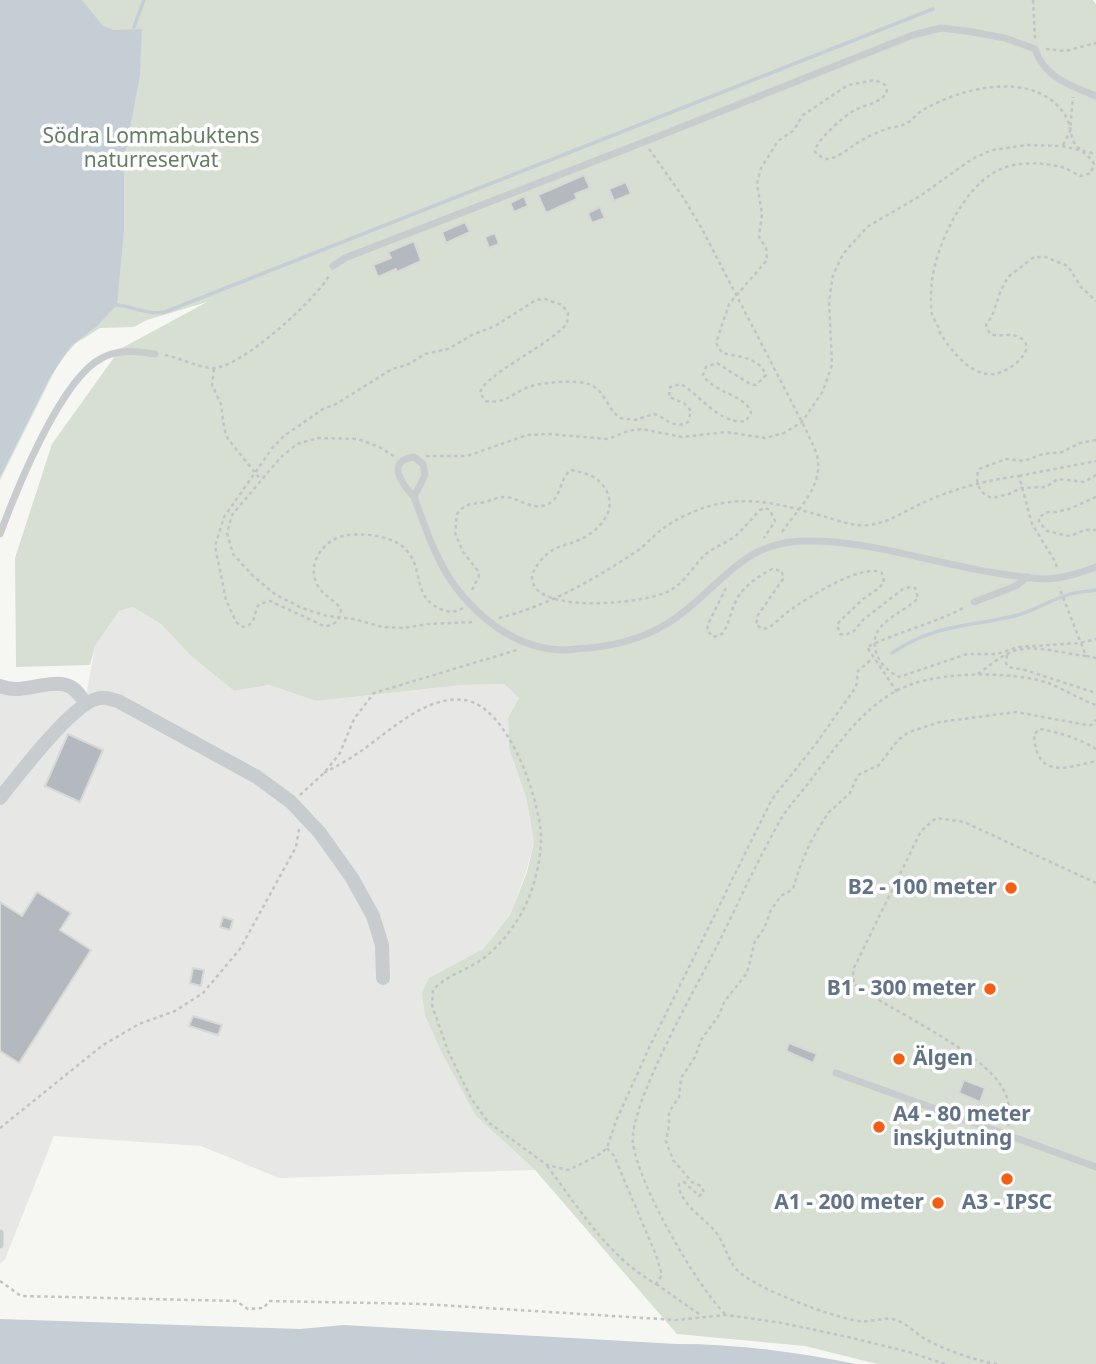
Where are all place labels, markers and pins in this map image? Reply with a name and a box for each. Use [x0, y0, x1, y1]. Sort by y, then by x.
place label: B2 - 100 meter [848, 875, 997, 901]
marker: B2 - 100 meter [1003, 880, 1019, 896]
place label: B1 - 300 meter [827, 976, 976, 1002]
marker: B1 - 300 meter [982, 981, 998, 997]
place label: Älgen [913, 1046, 973, 1072]
marker: Älgen [891, 1051, 907, 1067]
place label: A4 - 80 meter inskjutning [893, 1102, 1031, 1152]
marker: A4 - 80 meter inskjutning [871, 1119, 887, 1135]
marker: A3 - IPSC [999, 1171, 1015, 1187]
place label: A1 - 200 meter [774, 1190, 924, 1216]
place label: A3 - IPSC [962, 1190, 1052, 1216]
marker: A1 - 200 meter [930, 1195, 946, 1211]

